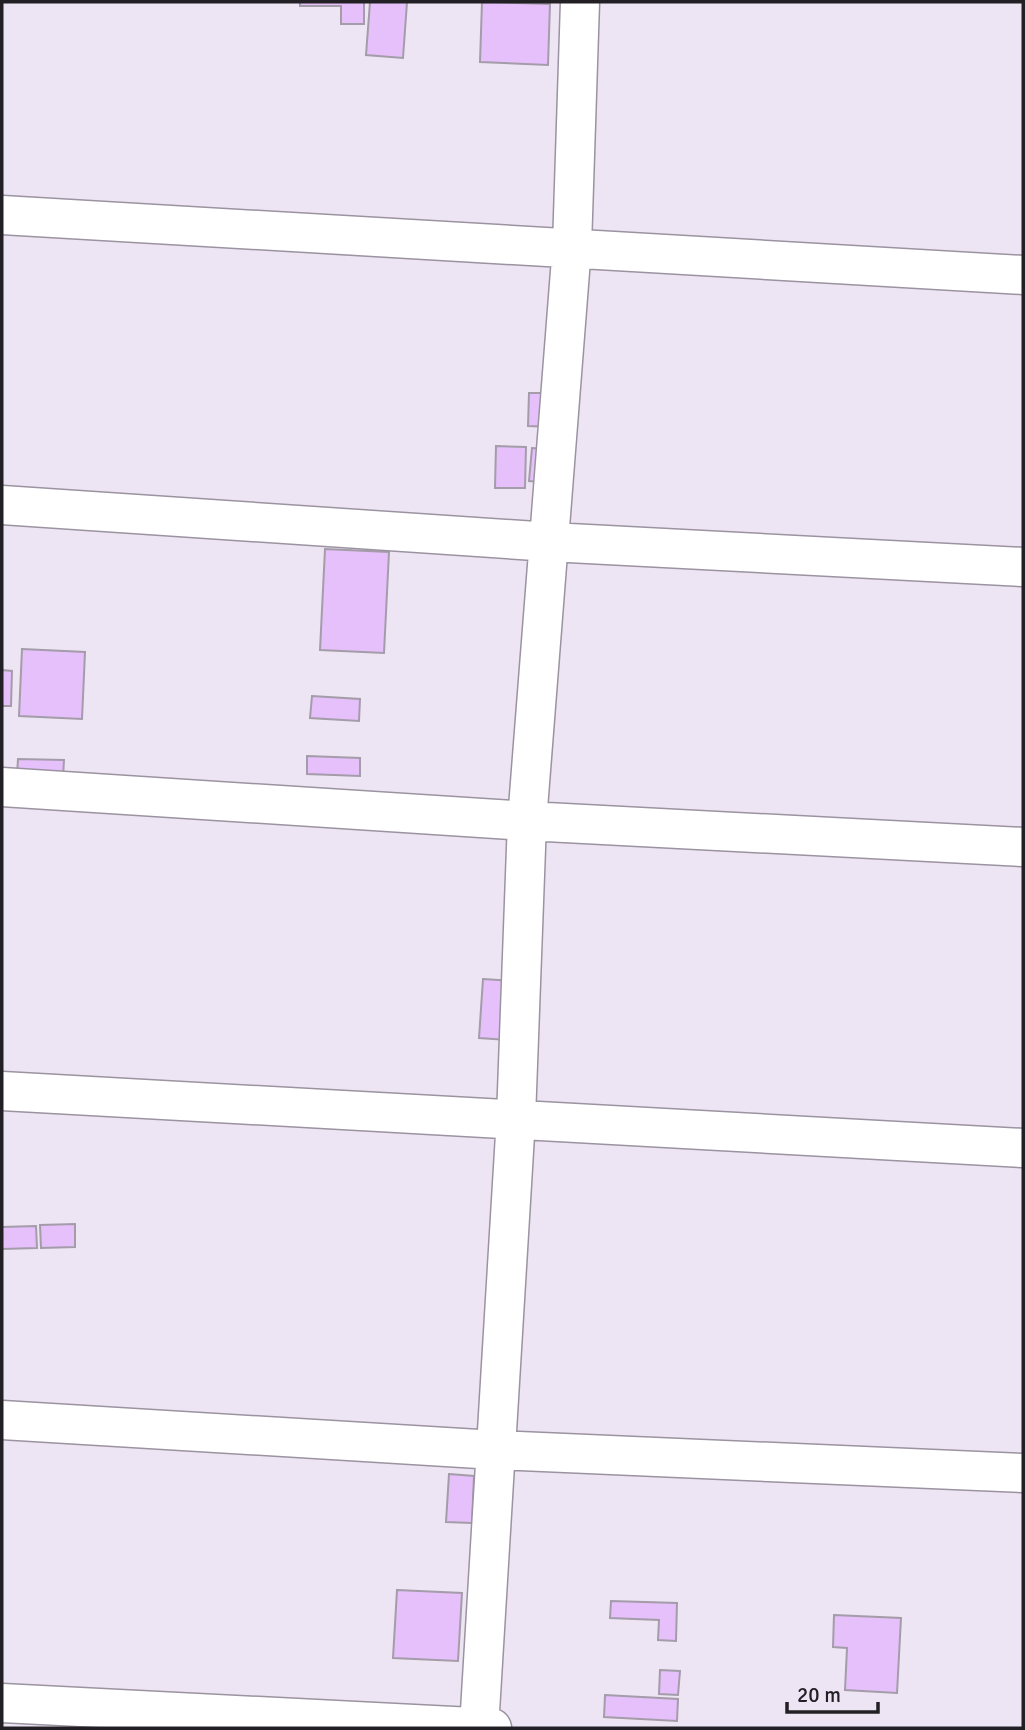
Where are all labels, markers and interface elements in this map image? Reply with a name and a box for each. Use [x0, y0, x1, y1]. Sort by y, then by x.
scale bar [787, 1670, 878, 1714]
text: 20 m [797, 1682, 841, 1708]

